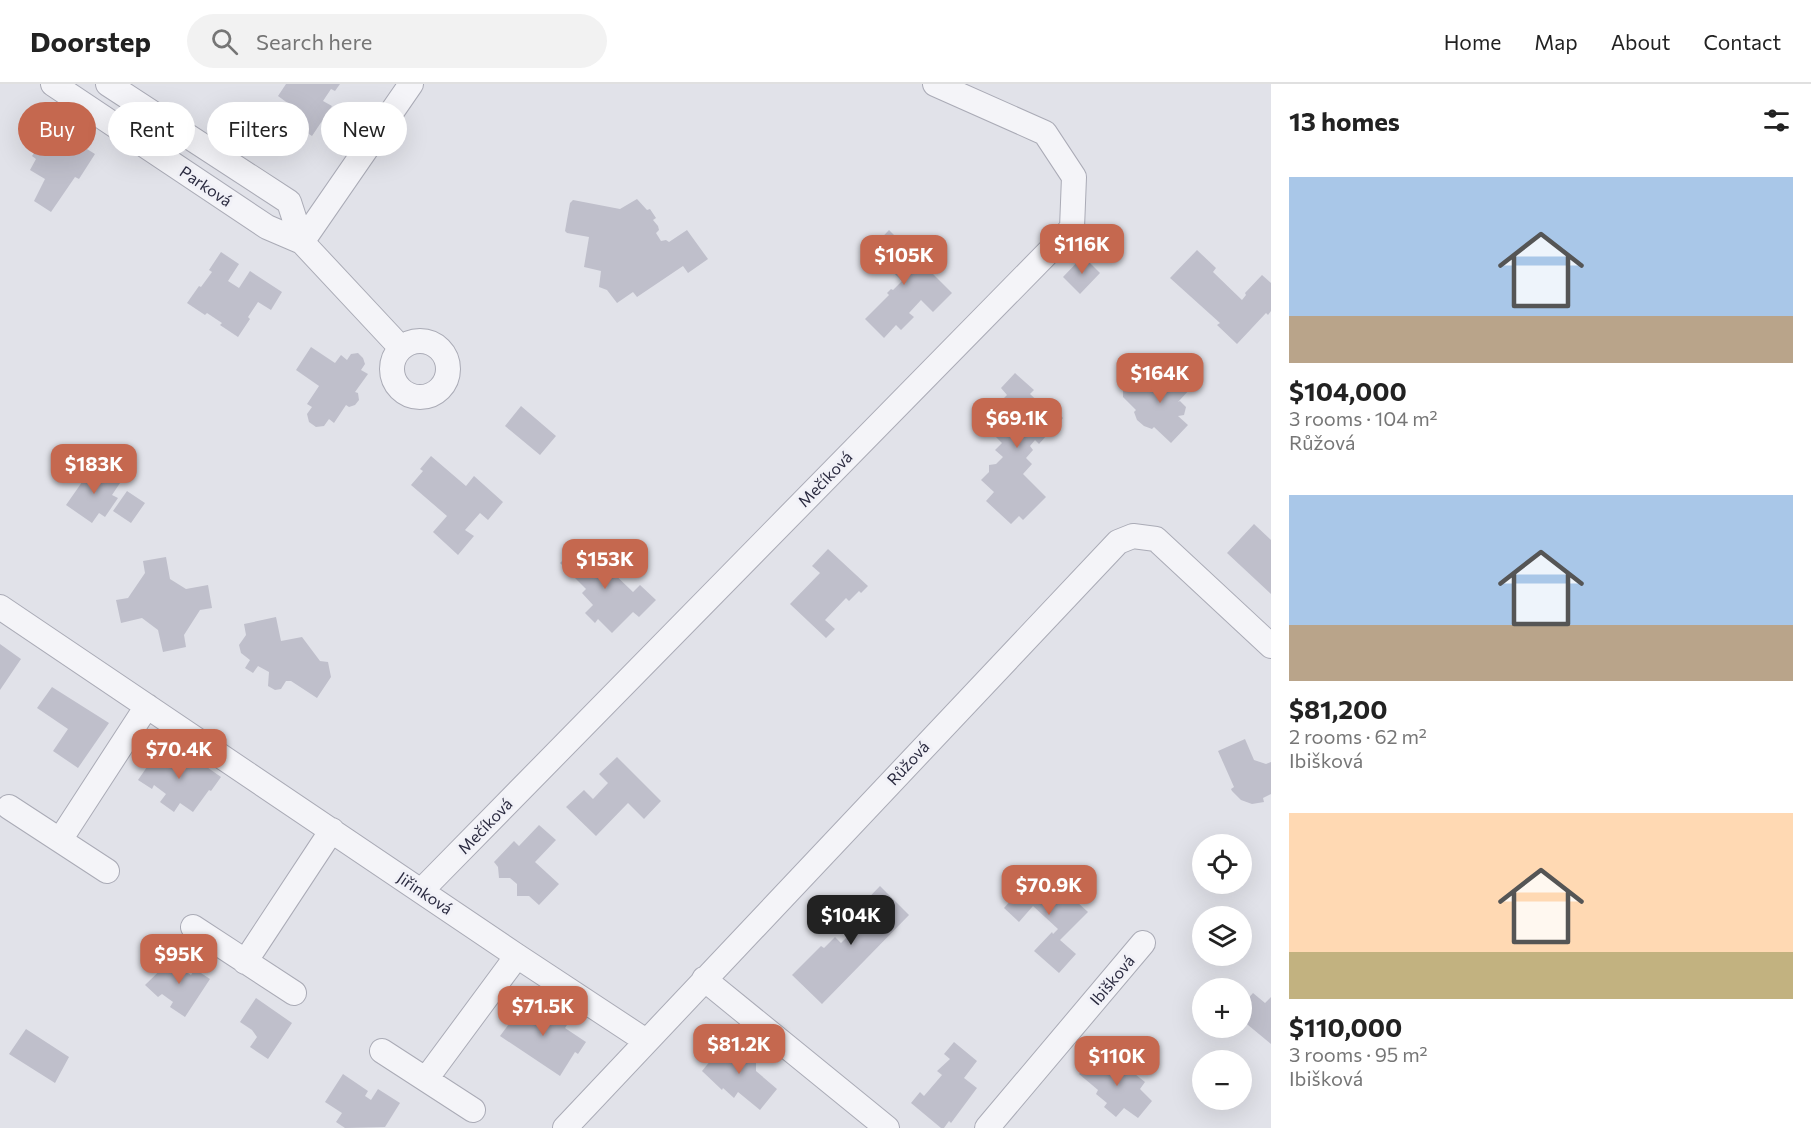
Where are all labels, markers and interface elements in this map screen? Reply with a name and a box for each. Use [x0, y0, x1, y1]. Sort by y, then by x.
search box [187, 14, 607, 68]
text: Doorstep [30, 24, 151, 58]
icon: search [208, 25, 241, 58]
text: Search here [256, 28, 372, 55]
text: Home [1444, 29, 1501, 54]
text: Map [1534, 29, 1578, 54]
text: About [1611, 29, 1670, 54]
text: Contact [1703, 29, 1781, 54]
chip: Buy [18, 102, 96, 156]
chip: Rent [108, 102, 195, 156]
chip: Filters [207, 102, 309, 156]
chip: New [321, 102, 407, 156]
icon: filters [1760, 104, 1793, 137]
text: 13 homes [1289, 105, 1400, 136]
street label: Parková [177, 161, 236, 210]
icon: home [1487, 216, 1595, 324]
pin: $116K [1040, 224, 1124, 275]
text: $116K [1054, 231, 1110, 255]
pin: $105K [862, 235, 946, 286]
text: $105K [874, 242, 934, 266]
pin: $164K [1118, 353, 1202, 404]
text: $164K [1130, 360, 1190, 384]
text: $104,000 [1289, 375, 1407, 406]
pin: $69.1K [968, 398, 1066, 449]
text: $69.1K [986, 405, 1048, 429]
text: 3 rooms · 104 m² [1289, 406, 1438, 430]
text: Růžová [1289, 430, 1355, 454]
pin: $183K [52, 444, 136, 495]
street label: Mečíková [794, 447, 856, 510]
text: $183K [65, 451, 123, 475]
icon: home [1487, 534, 1595, 642]
pin: $153K [563, 539, 647, 590]
text: $153K [576, 546, 634, 570]
text: $81,200 [1289, 693, 1387, 724]
text: 2 rooms · 62 m² [1289, 724, 1427, 748]
pin: $70.4K [130, 729, 228, 780]
text: $70.4K [146, 736, 212, 760]
street label: Růžová [883, 737, 933, 789]
text: Ibišková [1289, 748, 1363, 772]
street label: Mečíková [454, 794, 516, 857]
map controls [1192, 834, 1252, 1110]
button: locate [1192, 834, 1252, 894]
icon: home [1487, 852, 1595, 960]
pin: $70.9K [1000, 865, 1098, 916]
street label: Jiřinková [394, 867, 456, 918]
text: $70.9K [1016, 872, 1082, 896]
pin: $104K [809, 895, 893, 946]
text: $104K [821, 902, 881, 926]
button: layers [1192, 906, 1252, 966]
pin: $95K [143, 934, 215, 985]
text: $95K [154, 941, 204, 965]
street label: Ibišková [1085, 951, 1138, 1008]
button: + [1192, 978, 1252, 1038]
pin: $71.5K [494, 986, 592, 1037]
text: $71.5K [512, 993, 574, 1017]
text: $110,000 [1289, 1011, 1402, 1042]
pin: $81.2K [690, 1024, 788, 1075]
text: $81.2K [707, 1031, 771, 1055]
pin: $110K [1075, 1036, 1159, 1087]
text: 3 rooms · 95 m² [1289, 1042, 1428, 1066]
text: $110K [1089, 1043, 1145, 1067]
button: − [1192, 1050, 1252, 1110]
text: Ibišková [1289, 1066, 1363, 1090]

